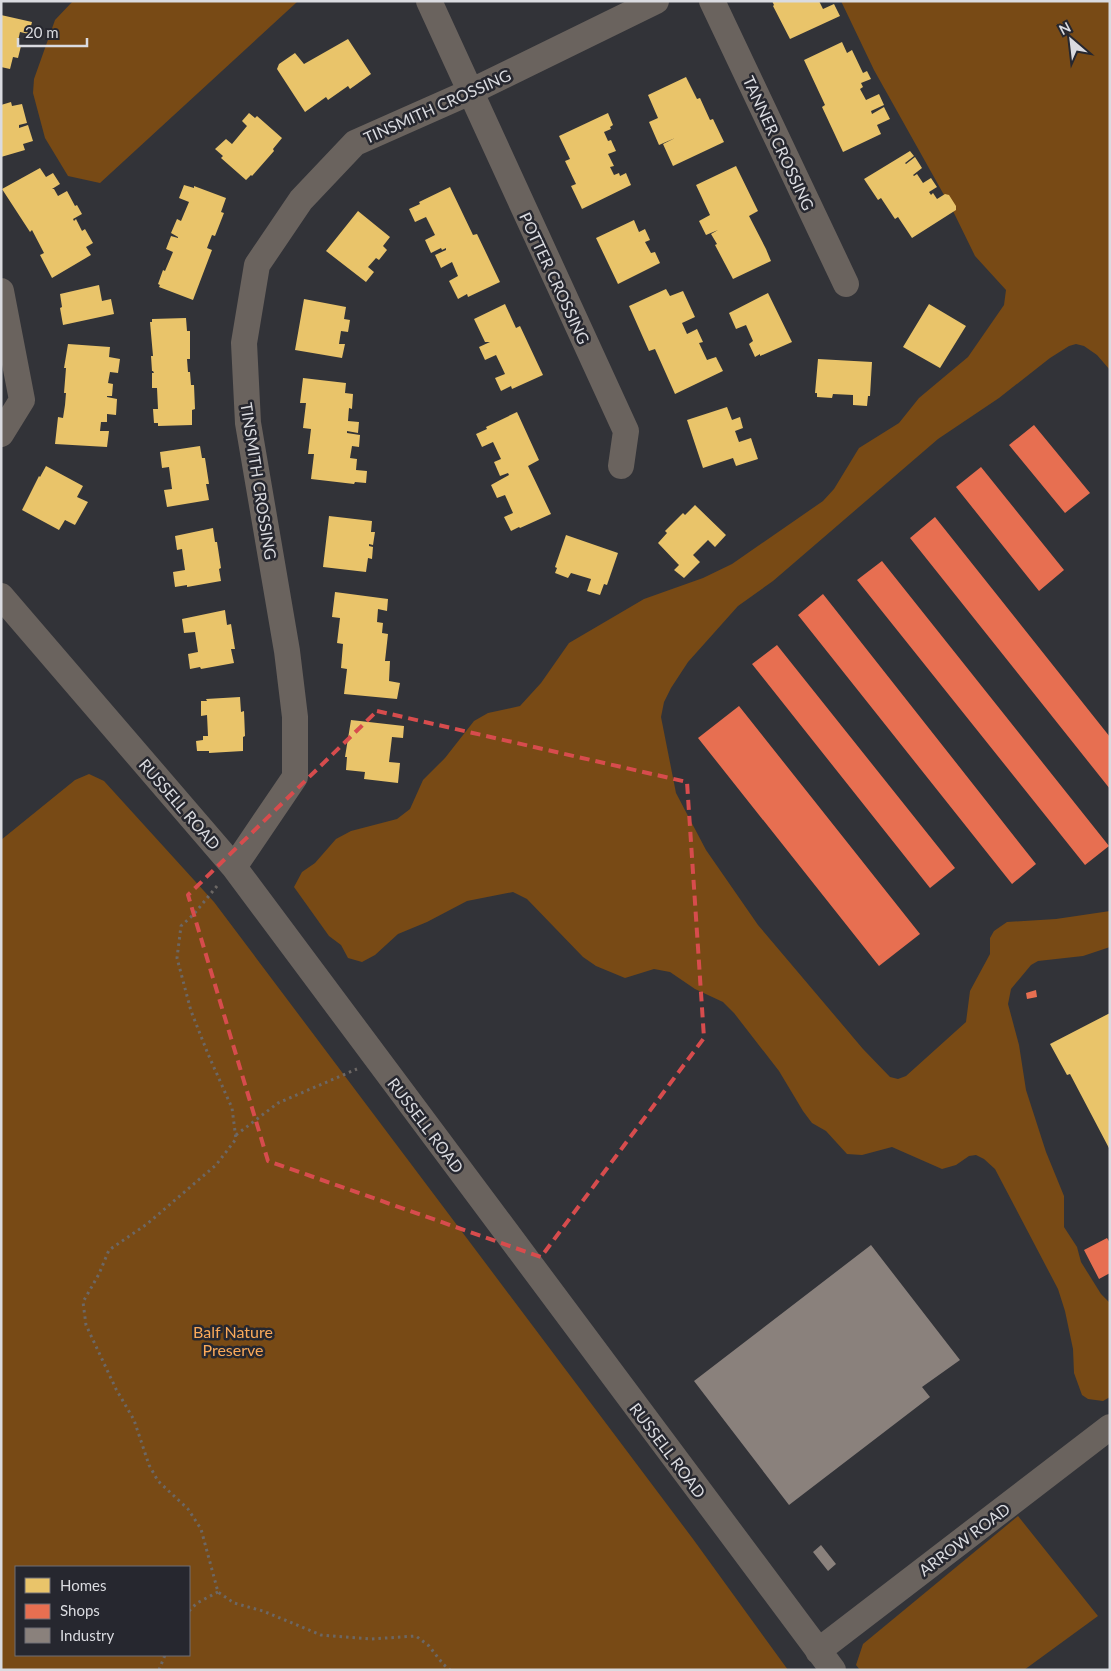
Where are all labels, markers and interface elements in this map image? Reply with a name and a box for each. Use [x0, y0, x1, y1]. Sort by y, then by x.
scale bar [18, 15, 86, 47]
north arrow [1046, 15, 1096, 65]
text: N [1056, 18, 1073, 38]
text: 20 m [25, 23, 59, 41]
street label: TINSMITH CROSSING [360, 65, 514, 147]
street label: TANNER CROSSING [740, 73, 818, 213]
street label: POTTER CROSSING [516, 209, 594, 347]
street label: TINSMITH CROSSING [237, 401, 281, 561]
street label: RUSSELL ROAD [136, 755, 224, 853]
street label: RUSSELL ROAD [384, 1074, 468, 1176]
park label: Balf Nature Preserve [193, 1322, 273, 1359]
street label: RUSSELL ROAD [626, 1399, 710, 1501]
street label: ARROW ROAD [915, 1499, 1013, 1579]
legend [15, 1566, 190, 1656]
text: Homes [60, 1576, 106, 1594]
text: Shops [60, 1601, 100, 1619]
text: Industry [60, 1626, 115, 1644]

